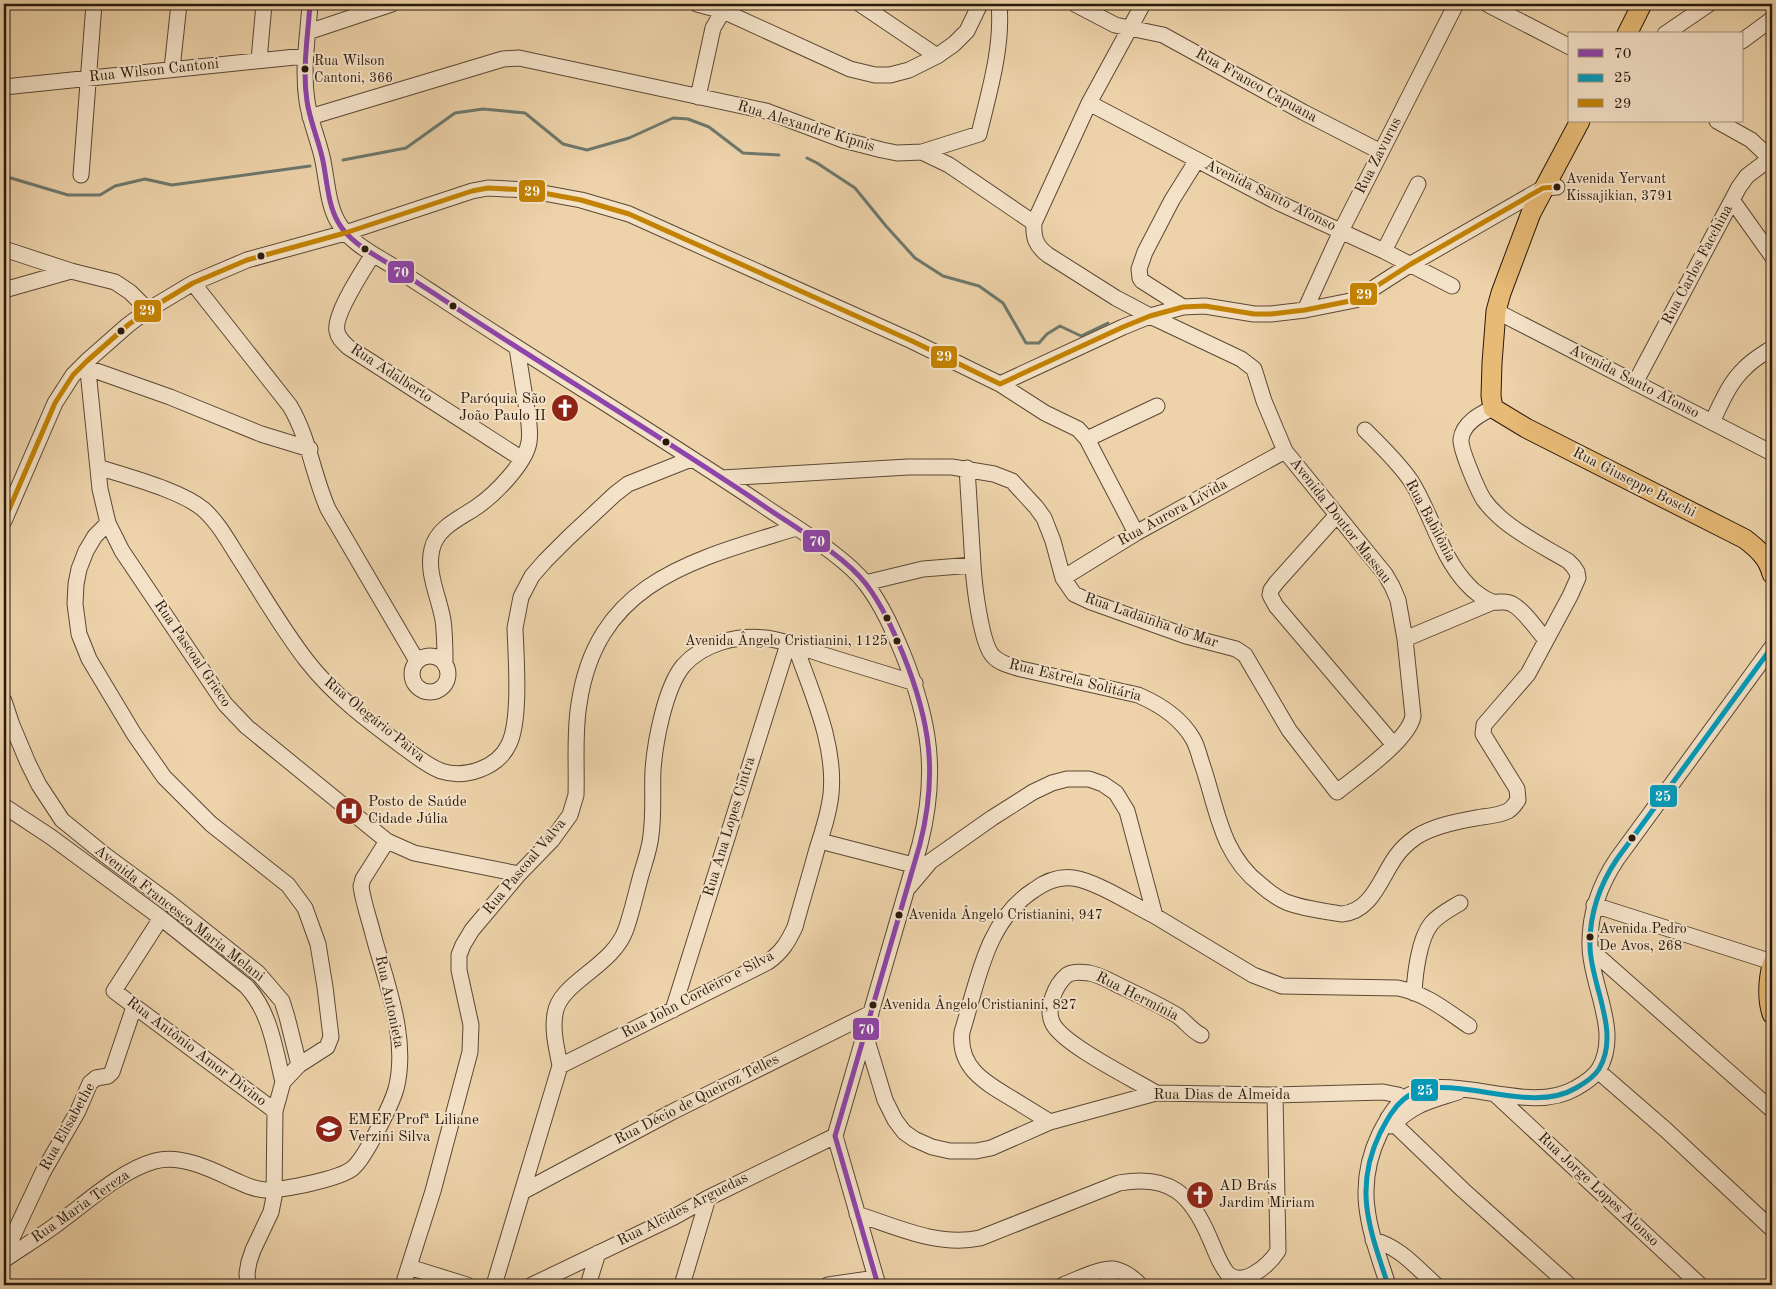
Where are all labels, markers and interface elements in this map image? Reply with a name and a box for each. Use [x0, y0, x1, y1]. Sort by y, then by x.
legend [1568, 32, 1744, 122]
street label: Rua Franco Capuana [1193, 46, 1320, 126]
text: 70 [1614, 47, 1631, 62]
place label: Rua Wilson Cantoni, 366 [314, 54, 393, 85]
street label: Rua Wilson Cantoni [88, 57, 220, 85]
marker: Rua Wilson Cantoni, 366 [300, 64, 310, 74]
text: 25 [1614, 71, 1631, 86]
text: 29 [1614, 97, 1631, 112]
street label: Rua Alexandre Kipnis [735, 99, 877, 155]
street label: Rua Zavurus [1353, 115, 1405, 197]
street label: Avenida Santo Afonso [1202, 158, 1338, 234]
place label: Avenida Yervant Kissajikian, 3791 [1566, 172, 1674, 203]
line badge: 29 [518, 179, 546, 203]
marker: Avenida Yervant Kissajikian, 3791 [1552, 182, 1562, 192]
text: 29 [524, 185, 540, 199]
street label: Rua Carlos Facchina [1660, 202, 1736, 327]
unlabelled marker [360, 244, 370, 254]
unlabelled marker [256, 251, 266, 261]
line badge: 70 [387, 260, 415, 284]
text: 70 [393, 266, 409, 280]
line badge: 29 [1349, 282, 1378, 306]
text: 29 [1356, 288, 1372, 302]
line badge: 29 [133, 299, 162, 323]
unlabelled marker [448, 301, 458, 311]
text: 29 [139, 304, 155, 318]
unlabelled marker [116, 326, 126, 336]
street label: Rua Adalberto [347, 342, 435, 406]
street label: Avenida Santo Afonso [1567, 343, 1701, 421]
line badge: 29 [930, 345, 958, 369]
text: 29 [936, 350, 952, 364]
place label: Paróquia São João Paulo II [459, 392, 546, 424]
church icon: Paróquia São João Paulo II [550, 393, 580, 423]
unlabelled marker [661, 437, 671, 447]
street label: Rua Giuseppe Boschi [1570, 445, 1698, 521]
street label: Avenida Doutor Massau [1286, 455, 1394, 587]
street label: Rua Aurora Lívida [1116, 476, 1231, 549]
street label: Rua Babilônia [1402, 477, 1458, 565]
line badge: 70 [802, 529, 831, 553]
text: 70 [809, 535, 825, 549]
street label: Rua Ladainha do Mar [1082, 591, 1220, 651]
street label: Rua Pascoal Grieco [151, 598, 233, 710]
unlabelled marker [882, 613, 892, 623]
place label: Avenida Ângelo Cristianini, 1125 [685, 631, 888, 648]
marker: Avenida Ângelo Cristianini, 1125 [892, 636, 902, 646]
street label: Rua Estrela Solitária [1007, 657, 1144, 705]
street label: Rua Olegário Paiva [321, 675, 428, 766]
street label: Rua Ana Lopes Cintra [702, 755, 759, 899]
line badge: 25 [1649, 784, 1678, 808]
text: 25 [1655, 790, 1671, 804]
place label: Posto de Saúde Cidade Júlia [368, 795, 467, 827]
hospital icon: Posto de Saúde Cidade Júlia [334, 796, 364, 826]
street label: Rua Pascoal Valva [481, 816, 570, 918]
unlabelled marker [1627, 833, 1637, 843]
street label: Avenida Francesco Maria Melani [91, 843, 267, 985]
place label: Avenida Ângelo Cristianini, 947 [908, 905, 1103, 922]
marker: Avenida Ângelo Cristianini, 947 [894, 910, 904, 920]
place label: Avenida Pedro De Avos, 268 [1599, 922, 1687, 953]
marker: Avenida Pedro De Avos, 268 [1585, 932, 1595, 942]
street label: Rua John Cordeiro e Silva [619, 948, 777, 1042]
street label: Rua Antonieta [372, 954, 406, 1050]
street label: Rua Hermínia [1093, 970, 1181, 1025]
street label: Rua Antônio Amor Divino [123, 995, 269, 1109]
place label: Avenida Ângelo Cristianini, 827 [882, 995, 1077, 1012]
marker: Avenida Ângelo Cristianini, 827 [868, 1000, 878, 1010]
line badge: 70 [852, 1017, 880, 1041]
text: 70 [858, 1023, 874, 1037]
street label: Rua Décio de Queiroz Telles [612, 1052, 782, 1148]
line badge: 25 [1410, 1078, 1439, 1102]
street label: Rua Elisabethe [38, 1081, 98, 1173]
text: 25 [1417, 1084, 1433, 1098]
street label: Rua Dias de Almeida [1154, 1088, 1291, 1103]
place label: EMEF Profª Liliane Verzini Silva [348, 1113, 479, 1145]
school or university icon: EMEF Profª Liliane Verzini Silva [314, 1114, 344, 1144]
street label: Rua Jorge Lopes Alonso [1535, 1130, 1661, 1250]
street label: Rua Maria Tereza [29, 1167, 133, 1246]
street label: Rua Alcides Arguedas [615, 1171, 751, 1249]
place label: AD Brás Jardim Miriam [1219, 1179, 1315, 1211]
church icon: AD Brás Jardim Miriam [1185, 1180, 1215, 1210]

